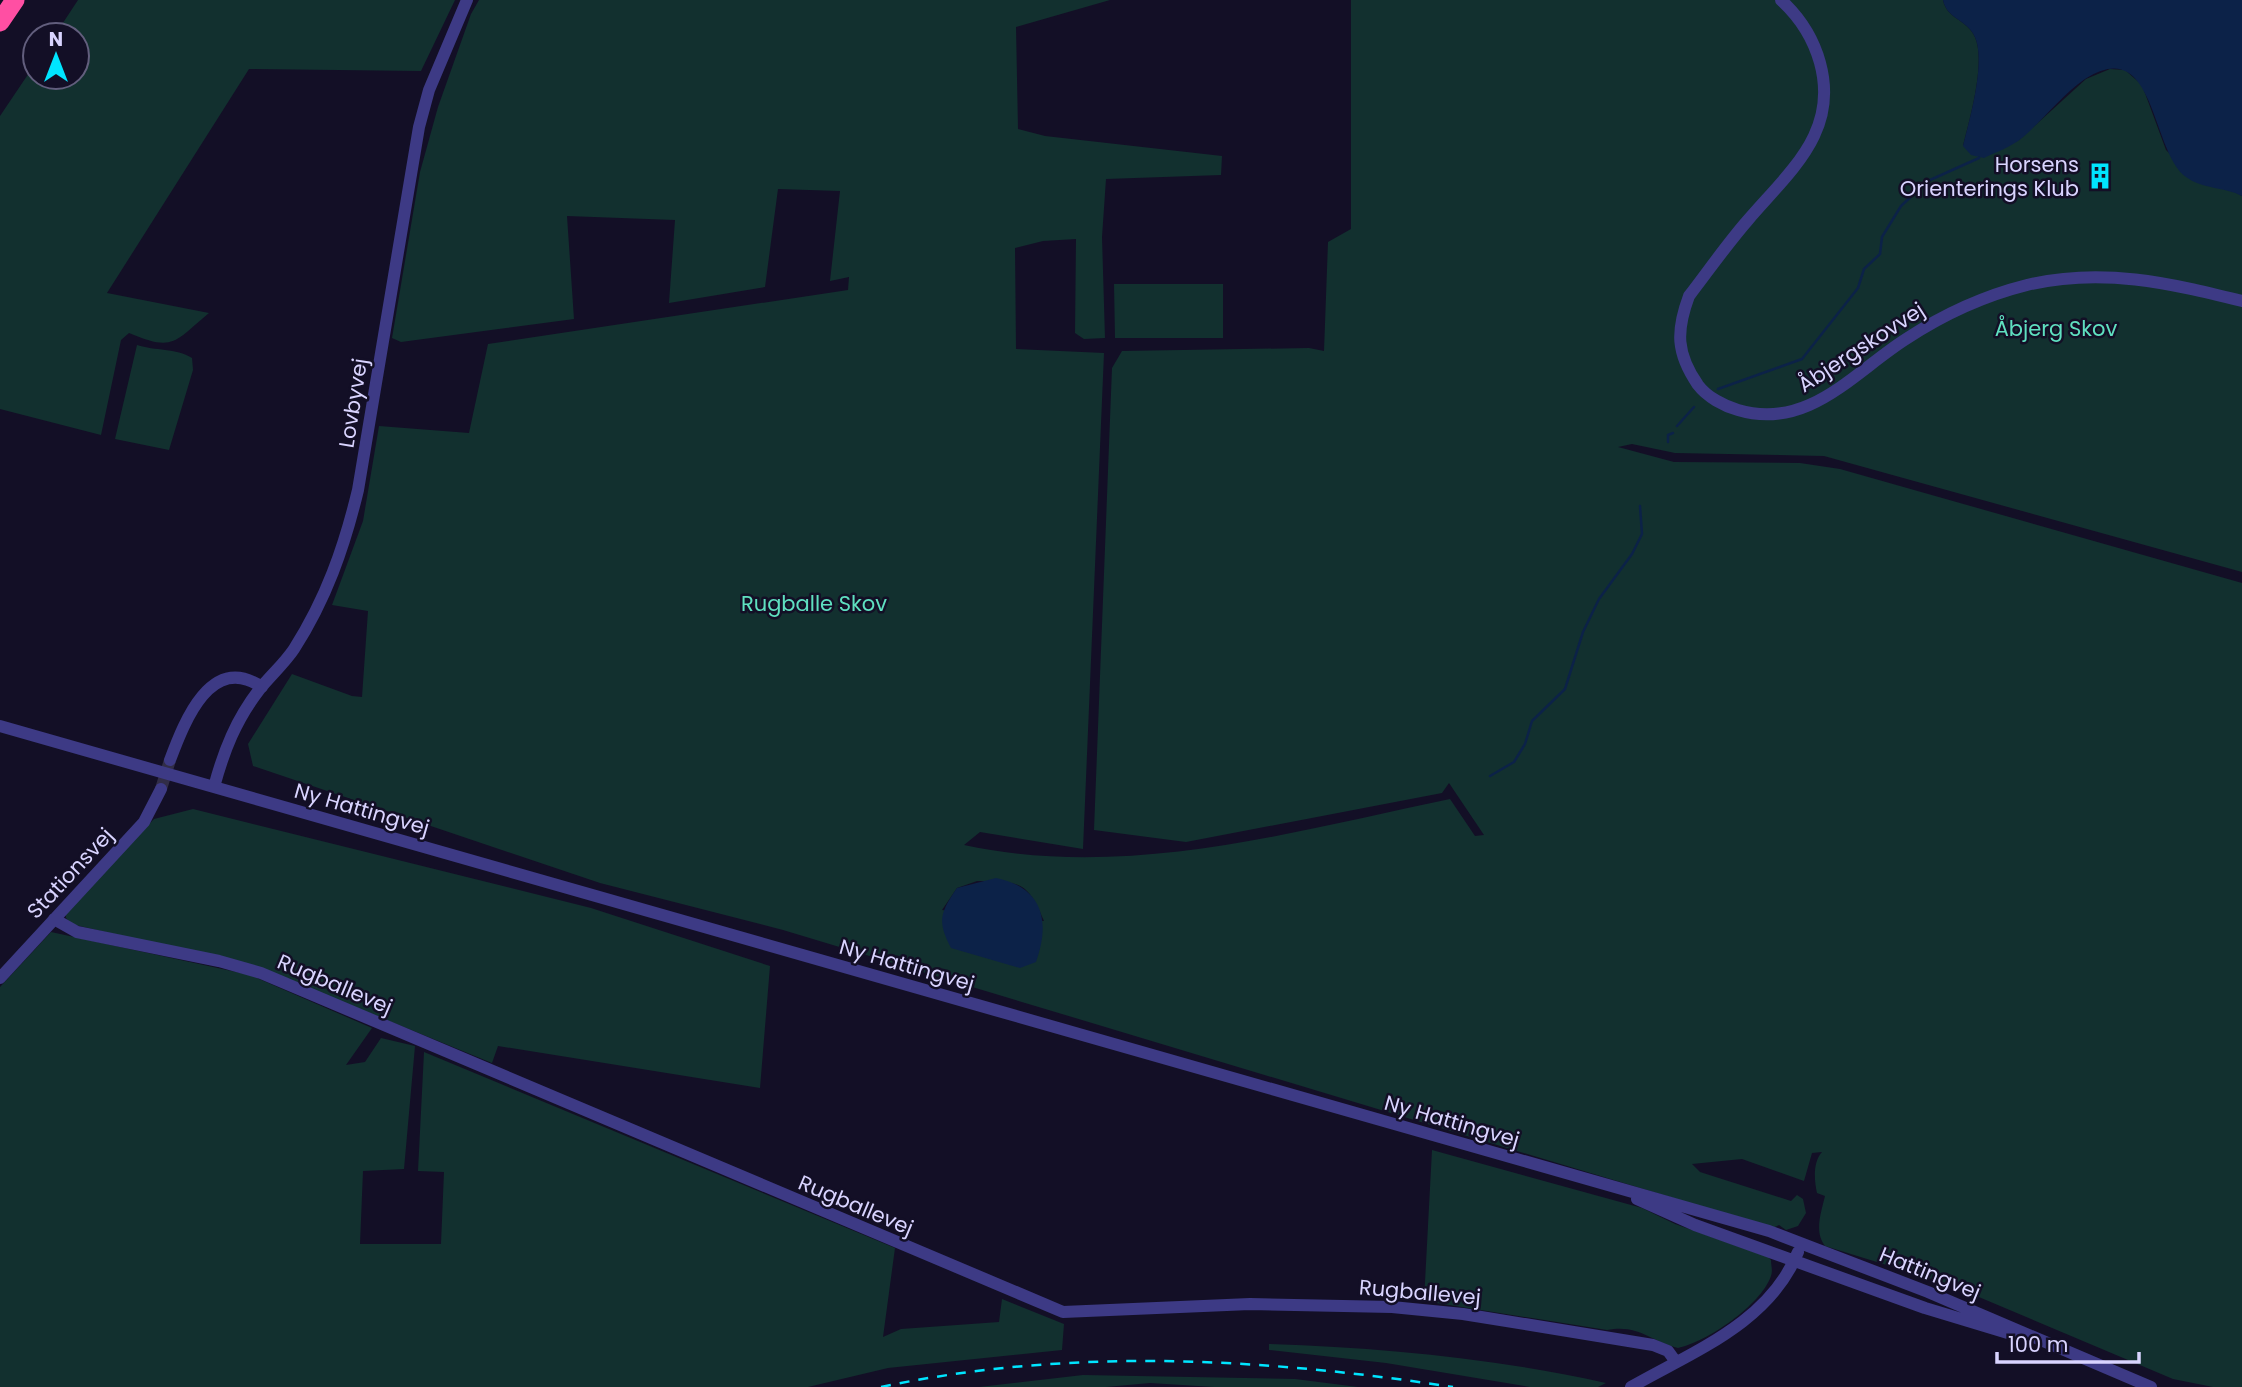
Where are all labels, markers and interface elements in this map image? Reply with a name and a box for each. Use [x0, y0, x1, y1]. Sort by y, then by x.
north arrow [21, 21, 91, 91]
text: N [49, 26, 63, 53]
place label: Horsens Orienterings Klub [1900, 150, 2079, 203]
building icon: Horsens Orienterings Klub [2085, 161, 2115, 191]
street label: Åbjergskovvej [1792, 295, 1930, 399]
park label: Åbjerg Skov [1995, 314, 2118, 343]
street label: Lovbyvej [332, 356, 374, 450]
park label: Rugballe Skov [741, 589, 887, 618]
street label: Ny Hattingvej [291, 776, 433, 842]
street label: Stationsvej [20, 821, 120, 925]
street label: Ny Hattingvej [836, 932, 978, 998]
street label: Rugballevej [273, 947, 397, 1021]
street label: Ny Hattingvej [1381, 1088, 1523, 1154]
street label: Rugballevej [794, 1168, 918, 1242]
street label: Hattingvej [1875, 1240, 1985, 1306]
street label: Rugballevej [1358, 1272, 1482, 1312]
scale bar [1997, 1320, 2139, 1364]
text: 100 m [2008, 1330, 2068, 1359]

